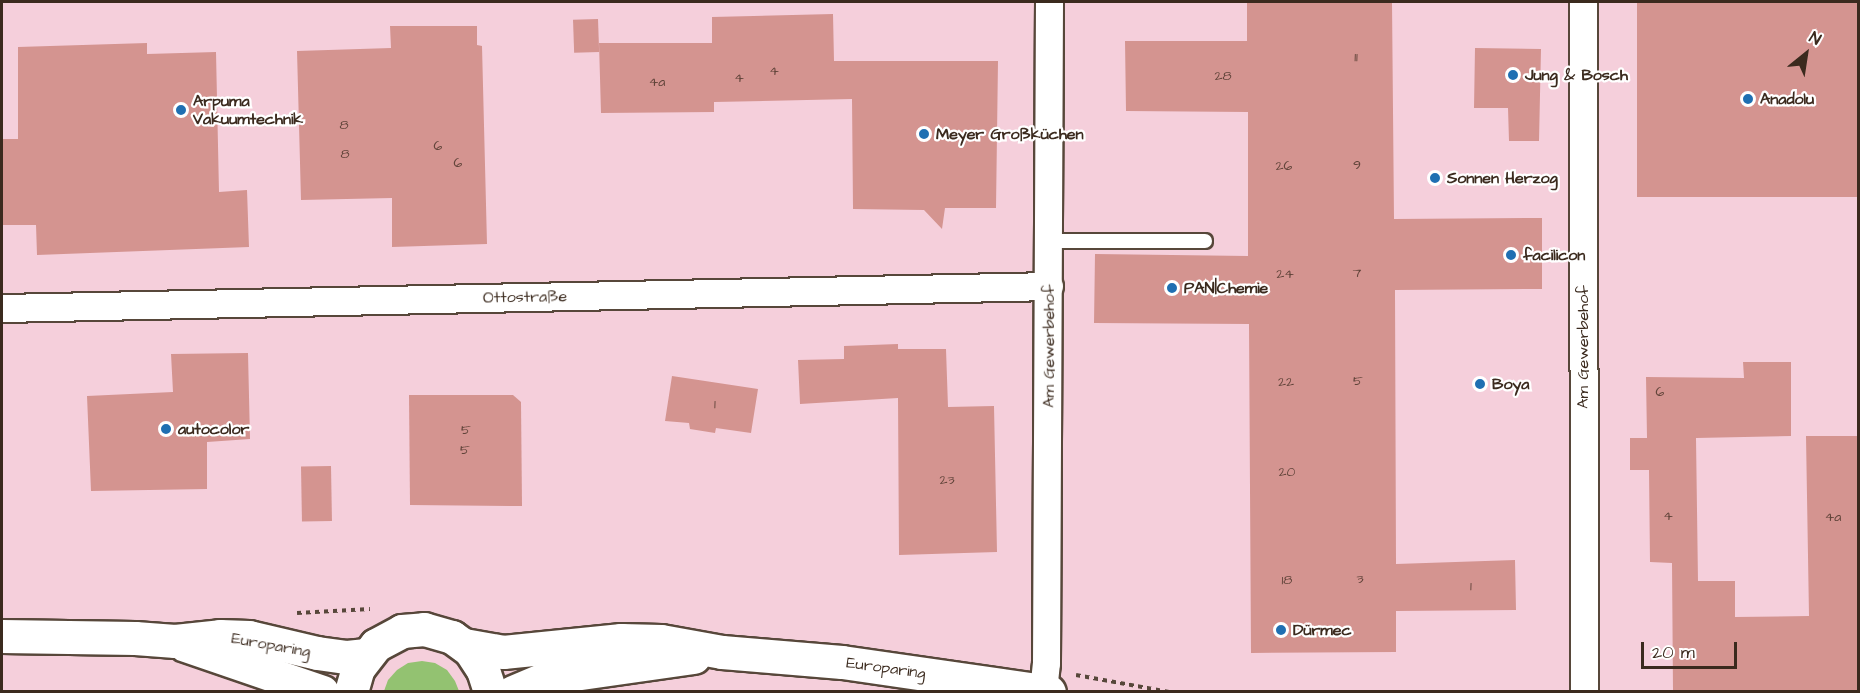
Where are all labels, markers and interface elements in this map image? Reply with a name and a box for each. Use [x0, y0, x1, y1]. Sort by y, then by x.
north arrow [1776, 24, 1836, 84]
text: N [1805, 26, 1825, 50]
house number: 11 [1354, 49, 1358, 65]
house number: 4 [769, 63, 779, 79]
place label: Jung & Bosch [1525, 65, 1628, 85]
house number: 28 [1214, 68, 1232, 84]
marker: Jung & Bosch [1506, 68, 1520, 82]
house number: 4 [734, 70, 744, 86]
house number: 4a [649, 74, 665, 90]
place label: Anadolu [1760, 89, 1814, 109]
place label: Arpuma Vakuumtechnik [193, 91, 303, 129]
marker: Anadolu [1741, 92, 1755, 106]
marker: Arpuma Vakuumtechnik [174, 103, 188, 117]
house number: 8 [339, 117, 349, 133]
place label: Meyer Großküchen [936, 124, 1084, 144]
marker: Meyer Großküchen [917, 127, 931, 141]
house number: 6 [434, 138, 442, 154]
house number: 8 [340, 146, 350, 162]
house number: 6 [454, 155, 462, 171]
house number: 9 [1353, 157, 1361, 173]
house number: 26 [1276, 158, 1292, 174]
place label: Sonnen Herzog [1447, 168, 1558, 188]
marker: Sonnen Herzog [1428, 171, 1442, 185]
place label: facilicon [1523, 245, 1585, 265]
marker: facilicon [1504, 248, 1518, 262]
house number: 7 [1353, 265, 1361, 281]
house number: 24 [1276, 266, 1294, 282]
place label: PAN|Chemie [1184, 278, 1268, 298]
marker: PAN|Chemie [1165, 281, 1179, 295]
street label: Am Gewerbehof [1039, 284, 1059, 408]
street label: Am Gewerbehof [1573, 285, 1593, 409]
street label: Ottostraße [483, 287, 567, 307]
house number: 5 [1353, 373, 1363, 389]
house number: 22 [1278, 374, 1294, 390]
place label: Boya [1492, 374, 1529, 394]
marker: Boya [1473, 377, 1487, 391]
house number: 6 [1656, 384, 1664, 400]
house number: 1 [714, 396, 716, 412]
place label: autocolor [178, 419, 249, 439]
marker: autocolor [159, 422, 173, 436]
house number: 5 [461, 422, 471, 438]
house number: 5 [460, 442, 470, 458]
house number: 20 [1279, 464, 1295, 480]
house number: 23 [939, 472, 955, 488]
house number: 4 [1663, 508, 1673, 524]
house number: 4a [1825, 509, 1841, 525]
house number: 3 [1356, 571, 1364, 587]
house number: 18 [1282, 572, 1292, 588]
house number: 1 [1470, 578, 1472, 594]
place label: Dürmec [1293, 620, 1352, 640]
marker: Dürmec [1274, 623, 1288, 637]
street label: Europaring [230, 629, 312, 661]
scale bar [1644, 630, 1740, 668]
text: 20 m [1652, 640, 1695, 665]
street label: Europaring [845, 653, 927, 683]

